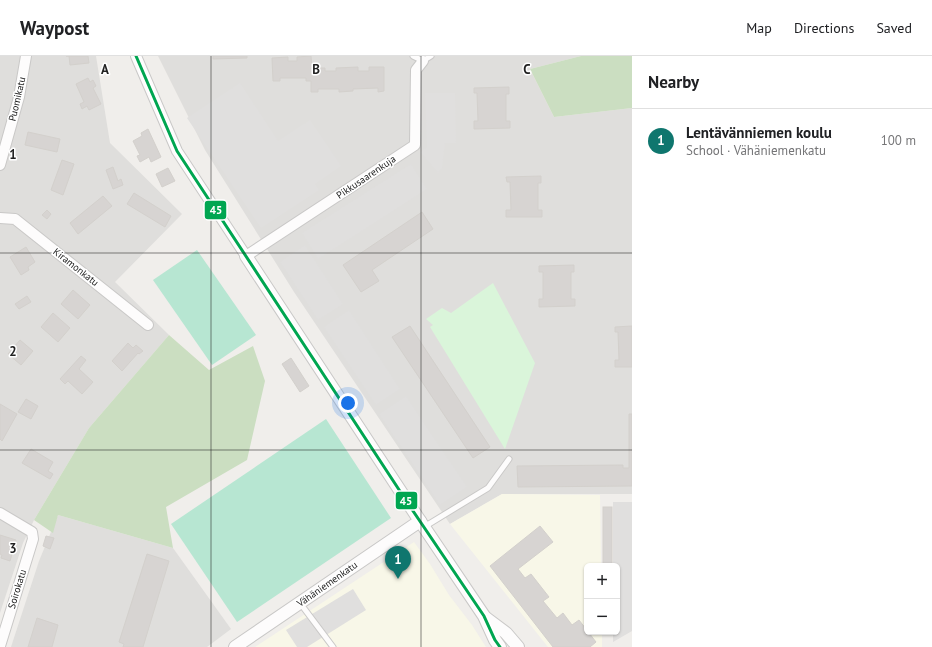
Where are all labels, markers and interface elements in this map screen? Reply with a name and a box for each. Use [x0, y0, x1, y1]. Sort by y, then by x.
text: Waypost [20, 16, 89, 40]
text: Map [746, 19, 772, 37]
text: Directions [794, 19, 854, 37]
text: Saved [876, 19, 912, 37]
text: A [101, 61, 109, 78]
text: B [312, 61, 320, 78]
text: C [523, 61, 531, 78]
text: Nearby [648, 71, 699, 93]
street label: Puomikatu [6, 75, 28, 123]
text: Lentävänniemen koulu [686, 123, 832, 142]
text: 1 [657, 132, 665, 149]
text: 100 m [881, 132, 916, 149]
text: School · Vähäniemenkatu [686, 142, 826, 159]
text: 1 [9, 146, 17, 163]
street label: Pikkusaarenkuja [334, 152, 398, 202]
line badge: 45 [204, 200, 227, 220]
text: 45 [210, 203, 222, 217]
street label: Kiramonkatu [50, 245, 102, 289]
text: 2 [9, 343, 17, 360]
your location [338, 393, 358, 413]
line badge: 45 [395, 491, 418, 510]
text: 45 [400, 494, 412, 508]
text: 3 [9, 540, 17, 557]
pin: 1 [385, 546, 411, 579]
street label: Vähäniemenkatu [293, 558, 360, 610]
map controls [584, 563, 620, 635]
button: + [584, 563, 620, 599]
street label: Soirokatu [5, 568, 29, 610]
button: − [584, 599, 620, 635]

